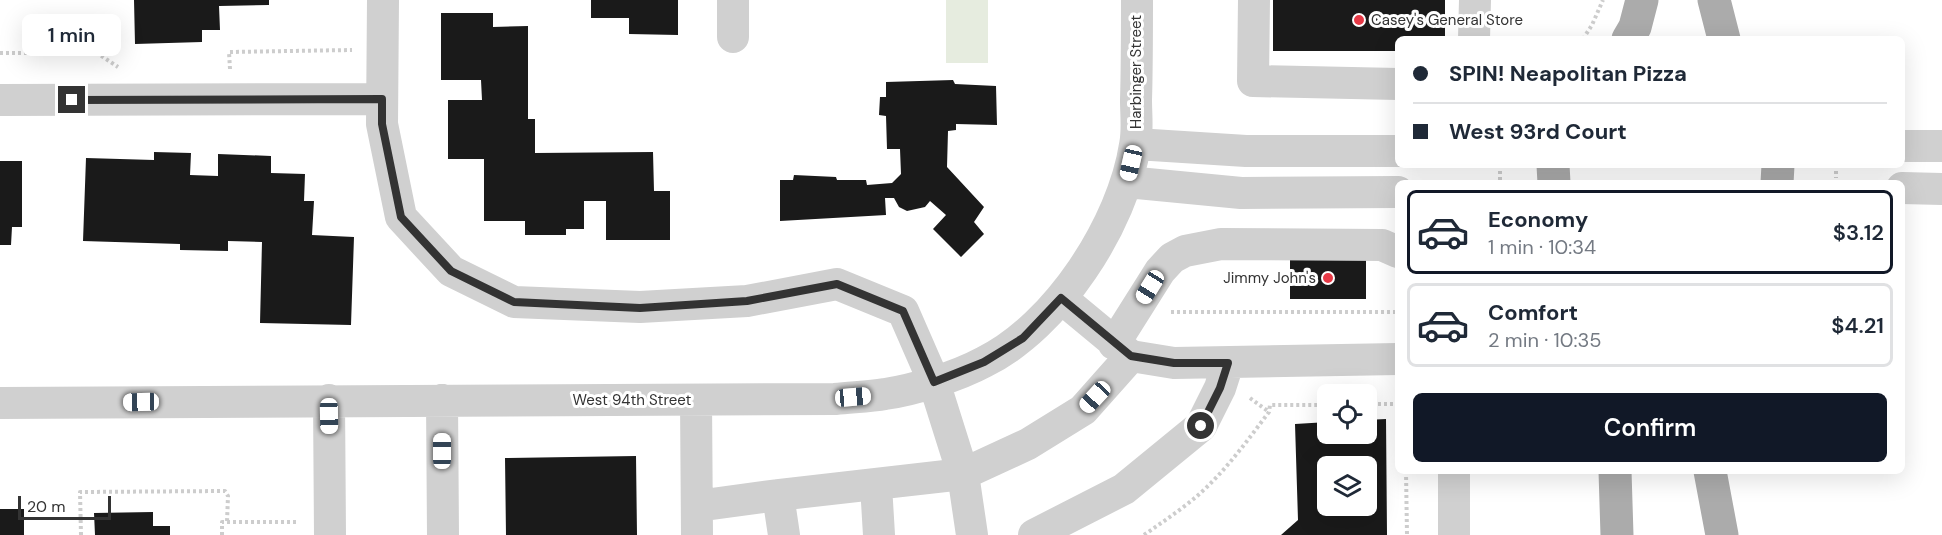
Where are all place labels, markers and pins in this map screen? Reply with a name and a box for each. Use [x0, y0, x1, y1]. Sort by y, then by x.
place label: Casey's General Store [1371, 10, 1523, 30]
marker: Casey's General Store [1352, 13, 1366, 27]
place label: Jimmy John's [1223, 268, 1316, 288]
marker: Jimmy John's [1321, 271, 1335, 285]

